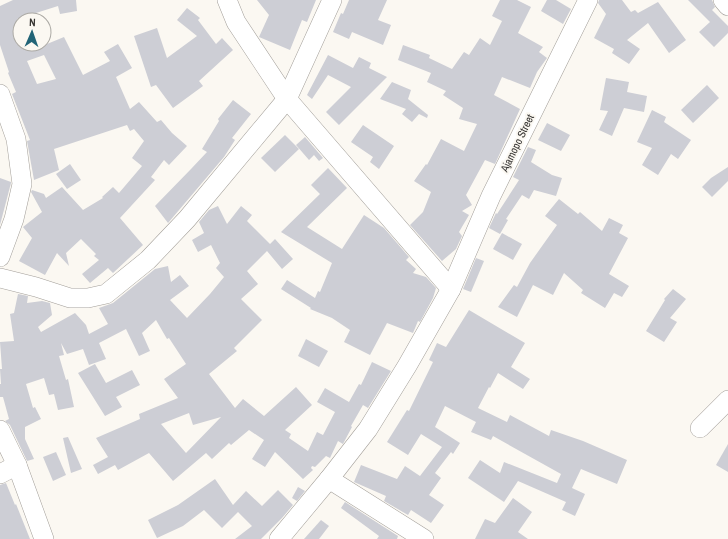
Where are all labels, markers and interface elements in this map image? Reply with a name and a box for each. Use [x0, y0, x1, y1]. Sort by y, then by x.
north arrow [12, 12, 52, 52]
text: N [29, 15, 36, 29]
street label: Ajamopo Street [497, 112, 537, 175]

